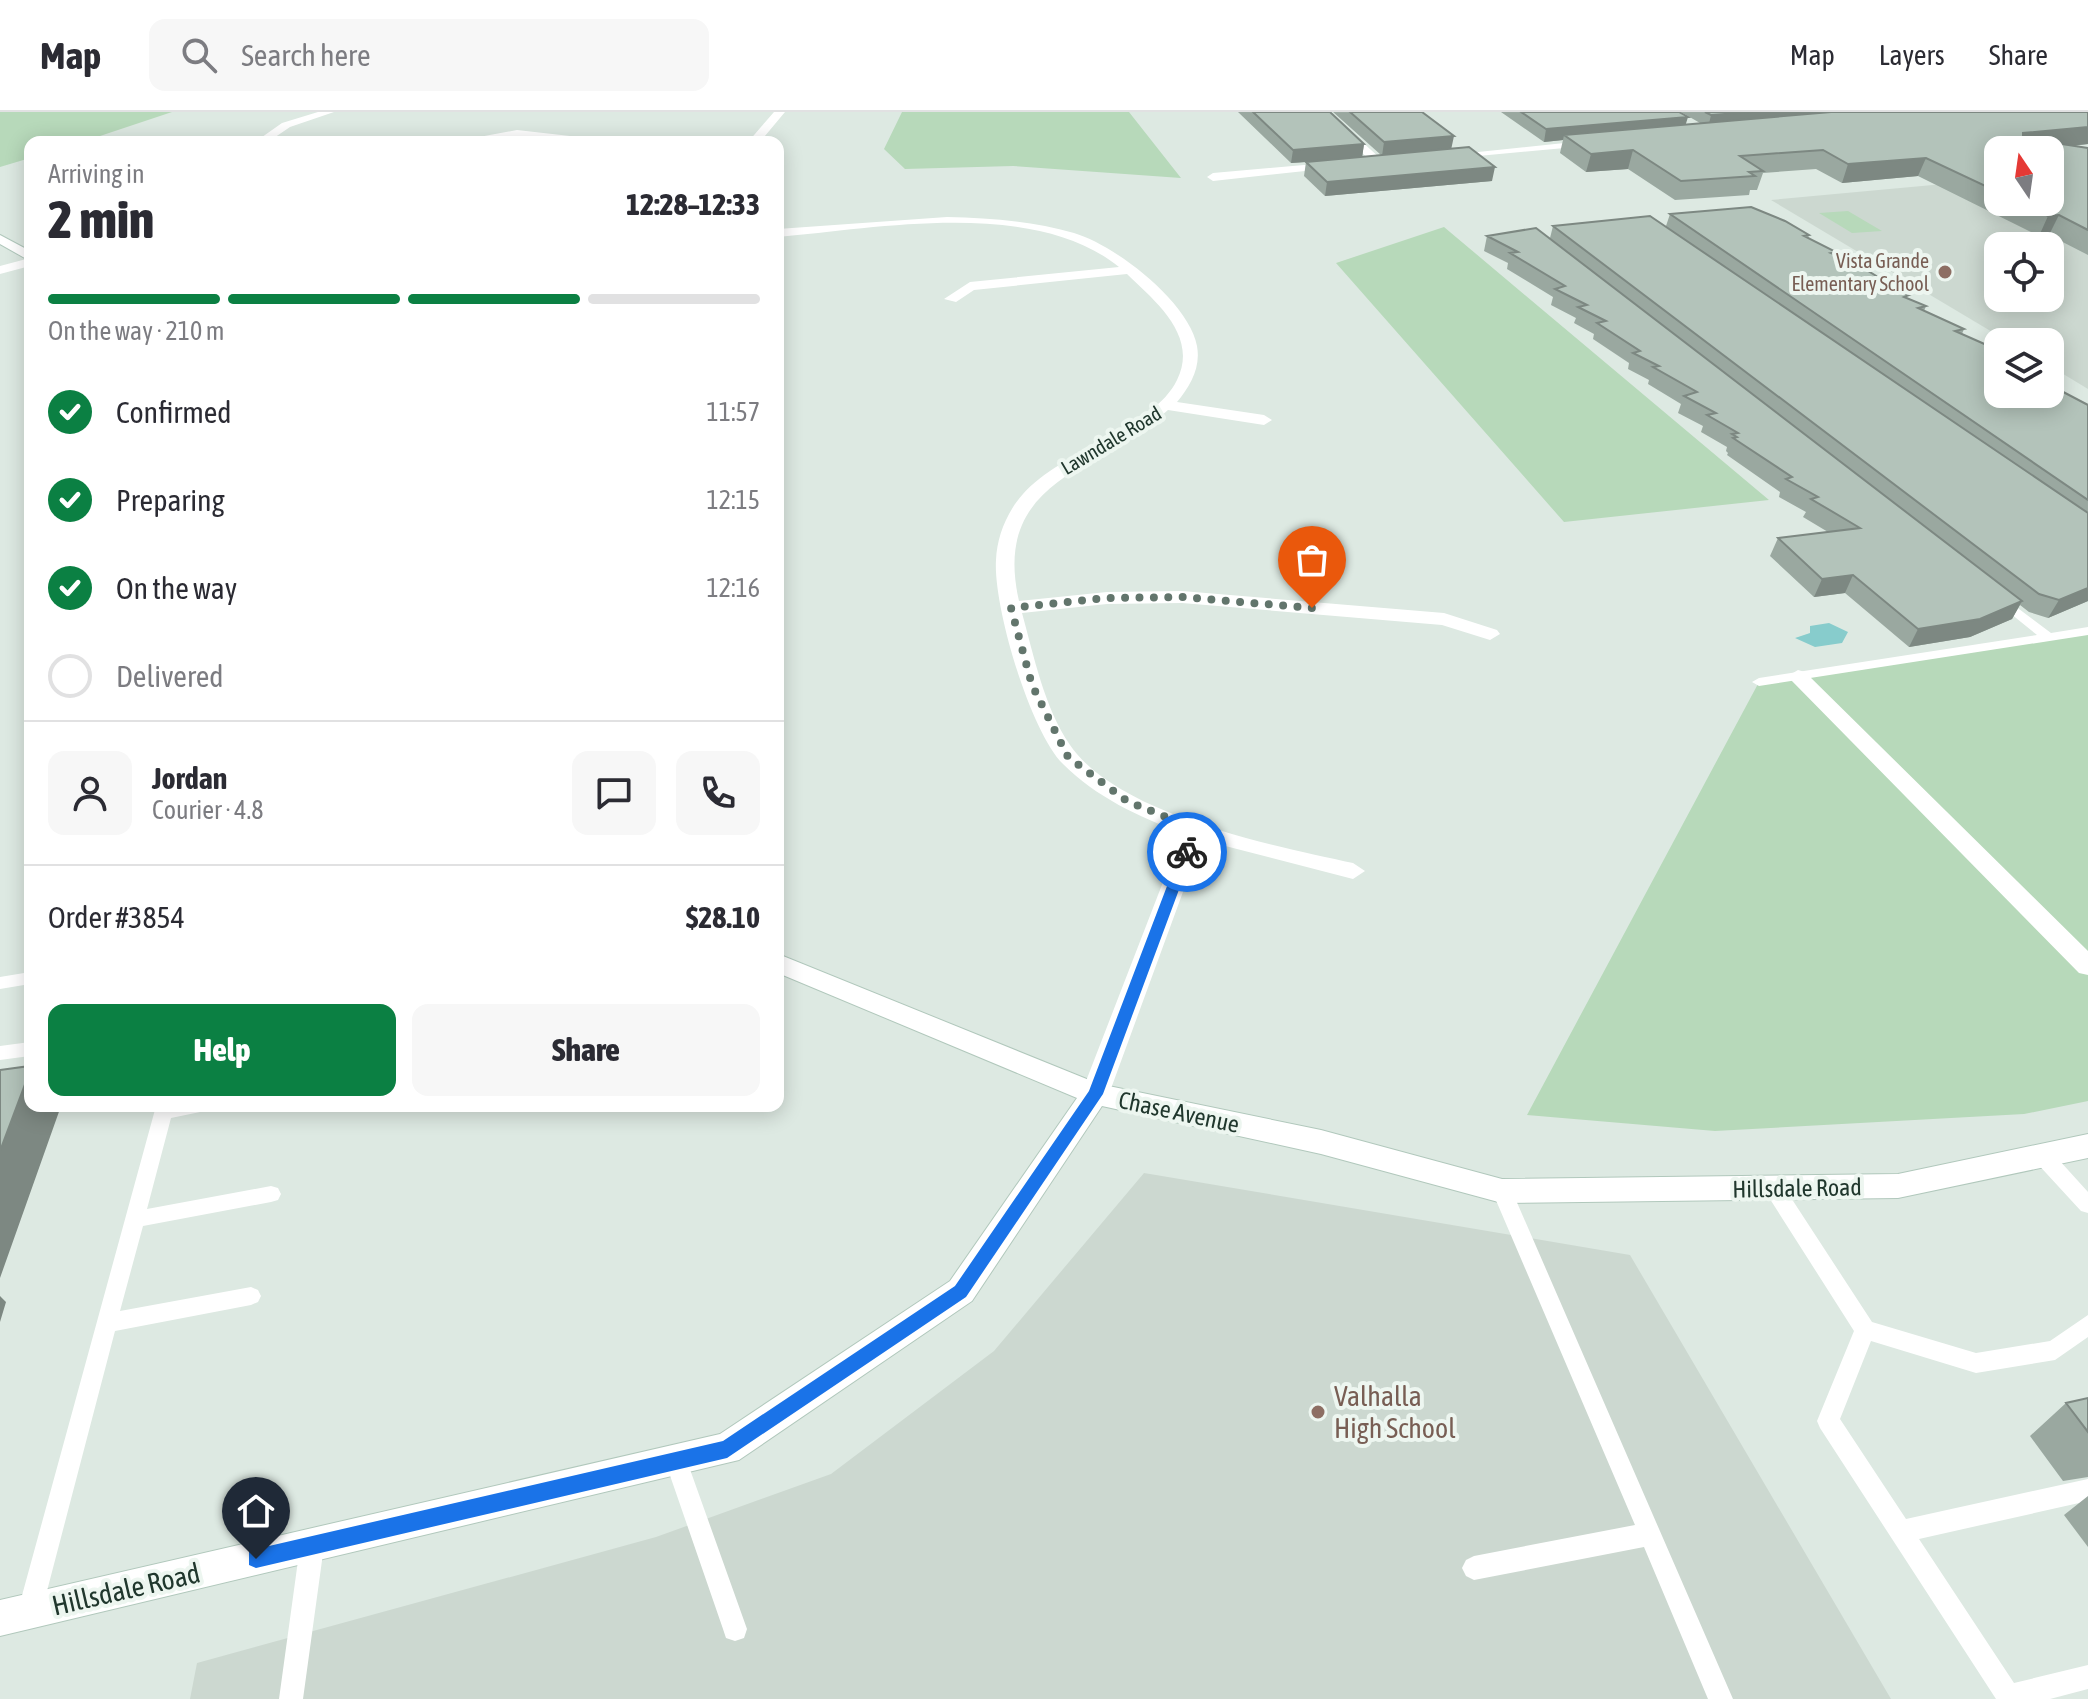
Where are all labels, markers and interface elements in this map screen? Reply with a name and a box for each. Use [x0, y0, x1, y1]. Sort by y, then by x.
search box [149, 19, 709, 91]
icon: search [177, 33, 221, 77]
text: Map [40, 34, 101, 77]
text: Search here [241, 38, 371, 72]
text: Map [1790, 39, 1835, 71]
text: Layers [1879, 39, 1945, 71]
text: Share [1989, 39, 2048, 71]
north arrow [1984, 136, 2064, 216]
map controls [1984, 136, 2064, 408]
text: Arriving in [48, 159, 145, 189]
text: 12:28–12:33 [626, 187, 760, 221]
text: 2 min [48, 189, 154, 249]
button: locate [1984, 232, 2064, 312]
place label: Vista Grande Elementary School [1792, 249, 1930, 295]
marker: Vista Grande Elementary School [1936, 263, 1954, 281]
text: On the way · 210 m [48, 316, 225, 346]
button: layers [1984, 328, 2064, 408]
icon: check [48, 390, 92, 434]
text: Confirmed [116, 395, 231, 429]
text: 11:57 [706, 397, 760, 427]
street label: Lawndale Road [1057, 401, 1165, 479]
icon: check [48, 478, 92, 522]
text: Preparing [116, 483, 225, 517]
text: 12:15 [706, 485, 760, 515]
pin [1278, 526, 1346, 608]
icon: bag [1290, 538, 1334, 582]
icon: check [48, 566, 92, 610]
text: On the way [116, 571, 237, 605]
text: 12:16 [706, 573, 760, 603]
text: Delivered [116, 659, 224, 693]
button: person [48, 751, 132, 835]
button: chat [572, 751, 656, 835]
button: phone [676, 751, 760, 835]
text: Jordan [152, 761, 227, 795]
text: Courier · 4.8 [152, 795, 263, 825]
courier [1147, 812, 1227, 892]
icon: bike [1165, 830, 1209, 874]
text: Order #3854 [48, 900, 185, 934]
text: $28.10 [686, 900, 760, 934]
button: Help [48, 1004, 396, 1096]
button: Share [412, 1004, 760, 1096]
street label: Chase Avenue [1116, 1086, 1242, 1138]
street label: Hillsdale Road [1732, 1173, 1862, 1203]
place label: Valhalla High School [1334, 1380, 1456, 1444]
marker: Valhalla High School [1309, 1403, 1327, 1421]
pin [222, 1477, 290, 1559]
icon: home [234, 1489, 278, 1533]
street label: Hillsdale Road [49, 1556, 203, 1622]

